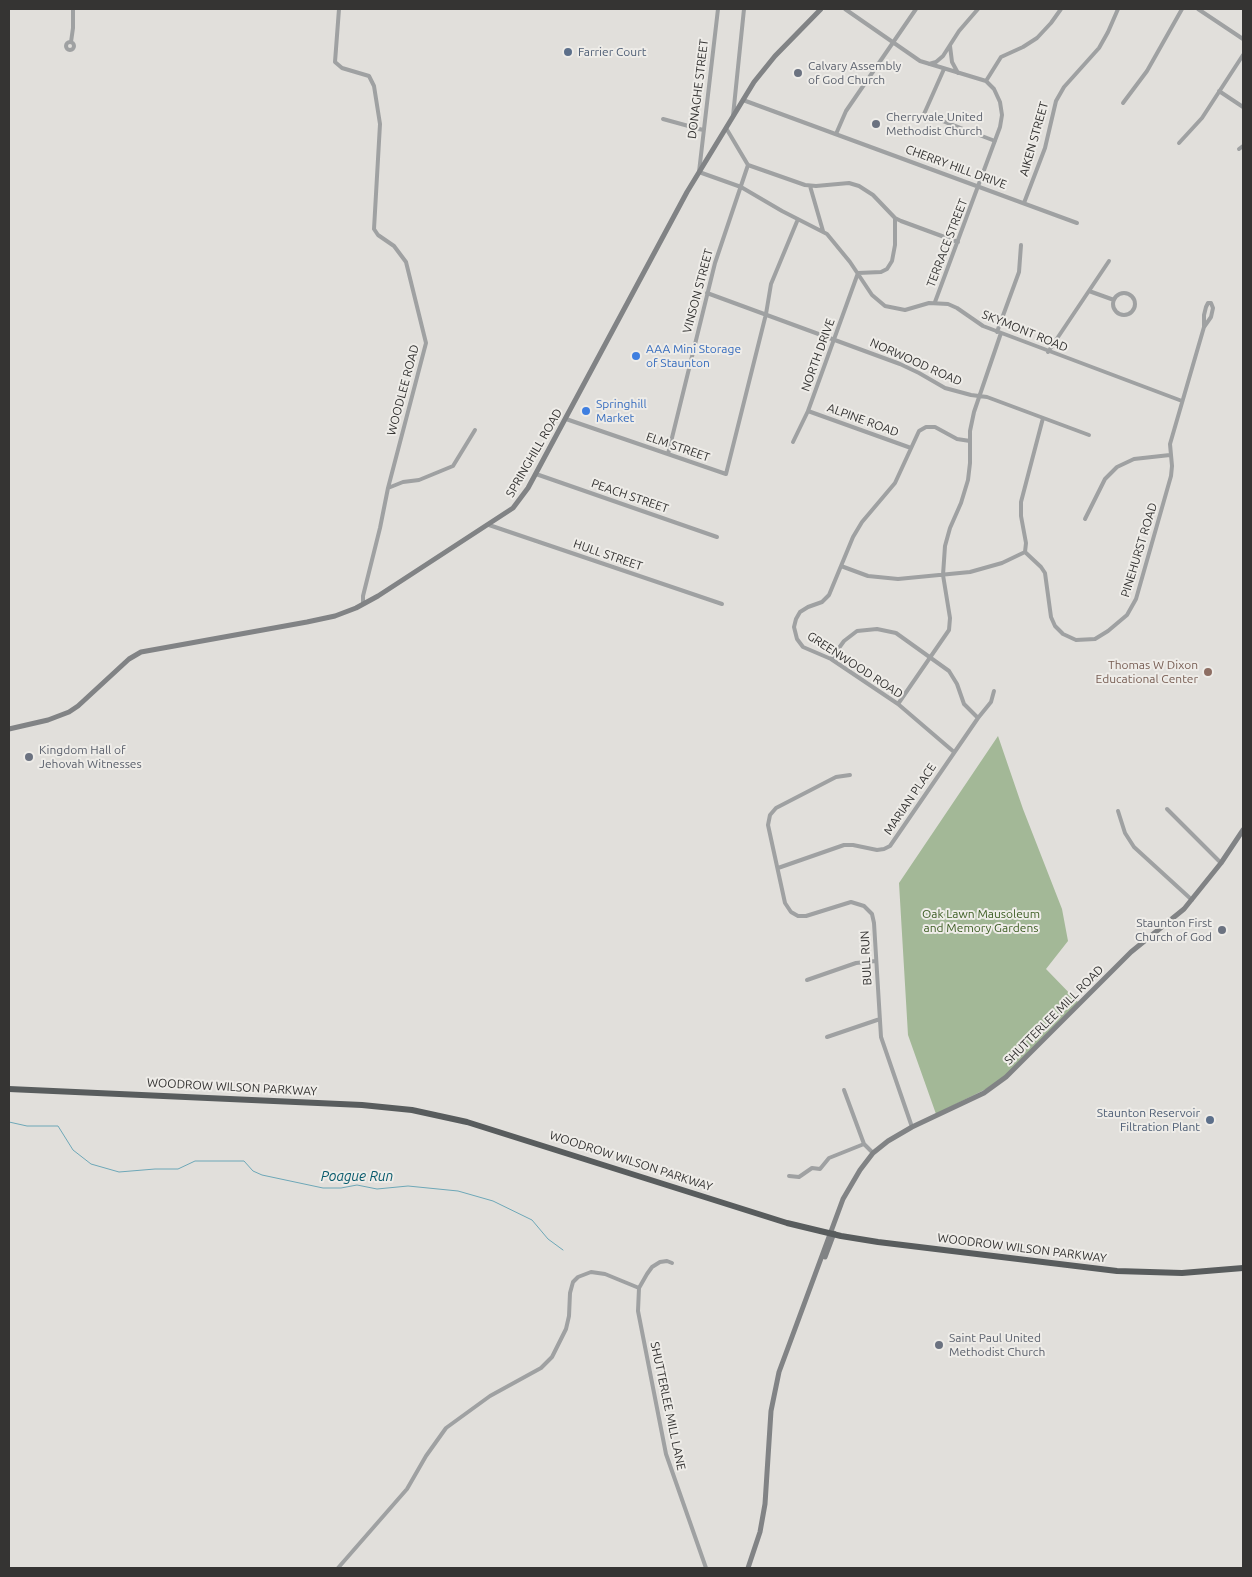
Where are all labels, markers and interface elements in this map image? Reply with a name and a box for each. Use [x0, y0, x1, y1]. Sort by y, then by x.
street label: DONAGHE STREET [685, 38, 711, 140]
place label: Farrier Court [578, 45, 646, 59]
marker: Farrier Court [562, 46, 574, 58]
place label: Calvary Assembly of God Church [808, 59, 901, 87]
marker: Calvary Assembly of God Church [792, 67, 804, 79]
street label: AIKEN STREET [1016, 100, 1052, 178]
place label: Cherryvale United Methodist Church [886, 110, 983, 138]
marker: Cherryvale United Methodist Church [870, 118, 882, 130]
street label: CHERRY HILL DRIVE [903, 142, 1009, 192]
street label: TERRACE STREET [923, 197, 971, 289]
street label: VINSON STREET [680, 247, 716, 335]
street label: SKYMONT ROAD [980, 307, 1070, 355]
street label: NORTH DRIVE [798, 317, 838, 393]
street label: NORWOOD ROAD [868, 335, 964, 389]
place label: AAA Mini Storage of Staunton [646, 342, 741, 370]
street label: WOODLEE ROAD [384, 343, 422, 437]
marker: AAA Mini Storage of Staunton [630, 350, 642, 362]
place label: Springhill Market [596, 397, 647, 425]
street label: ALPINE ROAD [825, 400, 901, 440]
marker: Springhill Market [580, 405, 592, 417]
street label: SPRINGHILL ROAD [503, 406, 565, 500]
street label: ELM STREET [644, 429, 712, 465]
street label: PEACH STREET [589, 476, 671, 516]
street label: PINEHURST ROAD [1118, 501, 1160, 599]
street label: HULL STREET [572, 536, 644, 574]
street label: GREENWOOD ROAD [804, 629, 906, 701]
place label: Thomas W Dixon Educational Center [1096, 658, 1198, 686]
marker: Thomas W Dixon Educational Center [1202, 666, 1214, 678]
place label: Kingdom Hall of Jehovah Witnesses [39, 743, 142, 771]
marker: Kingdom Hall of Jehovah Witnesses [23, 751, 35, 763]
street label: MARIAN PLACE [881, 760, 939, 838]
park label: Oak Lawn Mausoleum and Memory Gardens [922, 907, 1040, 935]
place label: Staunton First Church of God [1135, 916, 1212, 944]
marker: Staunton First Church of God [1216, 924, 1228, 936]
street label: BULL RUN [857, 930, 875, 986]
street label: SHUTTERLEE MILL ROAD [1001, 962, 1107, 1068]
street label: WOODROW WILSON PARKWAY [147, 1075, 317, 1099]
place label: Staunton Reservoir Filtration Plant [1097, 1106, 1200, 1134]
marker: Staunton Reservoir Filtration Plant [1204, 1114, 1216, 1126]
street label: WOODROW WILSON PARKWAY [548, 1128, 714, 1194]
water label: Poague Run [321, 1168, 393, 1184]
street label: WOODROW WILSON PARKWAY [937, 1230, 1107, 1266]
place label: Saint Paul United Methodist Church [949, 1331, 1045, 1359]
marker: Saint Paul United Methodist Church [933, 1339, 945, 1351]
street label: SHUTTERLEE MILL LANE [647, 1340, 689, 1472]

